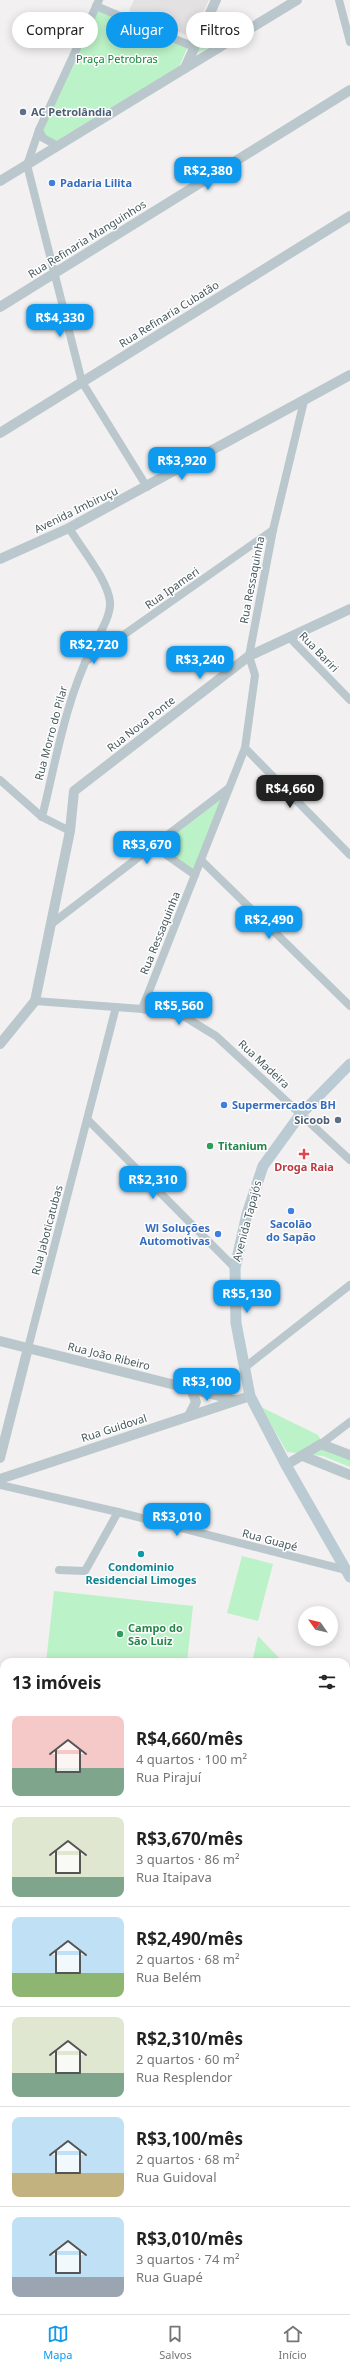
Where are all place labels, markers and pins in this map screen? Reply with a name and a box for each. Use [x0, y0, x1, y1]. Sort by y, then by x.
place label: AC Petrolândia [31, 104, 112, 119]
marker: AC Petrolândia [18, 107, 28, 117]
pin: R$2,380 [171, 157, 245, 191]
place label: Padaria Lilita [60, 175, 132, 190]
marker: Padaria Lilita [47, 178, 57, 188]
pin: R$4,330 [23, 304, 97, 338]
pin: R$3,920 [145, 447, 219, 481]
pin: R$2,720 [57, 631, 131, 665]
pin: R$3,240 [163, 646, 237, 680]
pin: R$4,660 [253, 775, 327, 809]
pin: R$3,670 [110, 831, 184, 865]
pin: R$2,490 [232, 906, 306, 940]
pin: R$5,560 [142, 992, 216, 1026]
place label: Supermercados BH [232, 1097, 336, 1112]
marker: Supermercados BH [219, 1100, 229, 1110]
place label: Sicoob [294, 1112, 330, 1127]
marker: Sicoob [333, 1115, 343, 1125]
place label: Titanium [218, 1138, 267, 1153]
marker: Titanium [205, 1141, 215, 1151]
marker: Droga Raia [299, 1149, 309, 1159]
place label: Droga Raia [274, 1159, 334, 1174]
pin: R$2,310 [116, 1166, 190, 1200]
marker: Sacolão do Sapão [286, 1206, 296, 1216]
place label: Sacolão do Sapão [266, 1216, 316, 1244]
place label: Wl Soluções Automotivas [140, 1220, 210, 1248]
marker: Wl Soluções Automotivas [213, 1229, 223, 1239]
pin: R$5,130 [210, 1280, 284, 1314]
pin: R$3,100 [170, 1368, 244, 1402]
pin: R$3,010 [140, 1503, 214, 1537]
marker: Condominio Residencial Limoges [136, 1549, 146, 1559]
place label: Condominio Residencial Limoges [85, 1559, 197, 1587]
place label: Campo do São Luiz [128, 1620, 183, 1648]
marker: Campo do São Luiz [115, 1629, 125, 1639]

